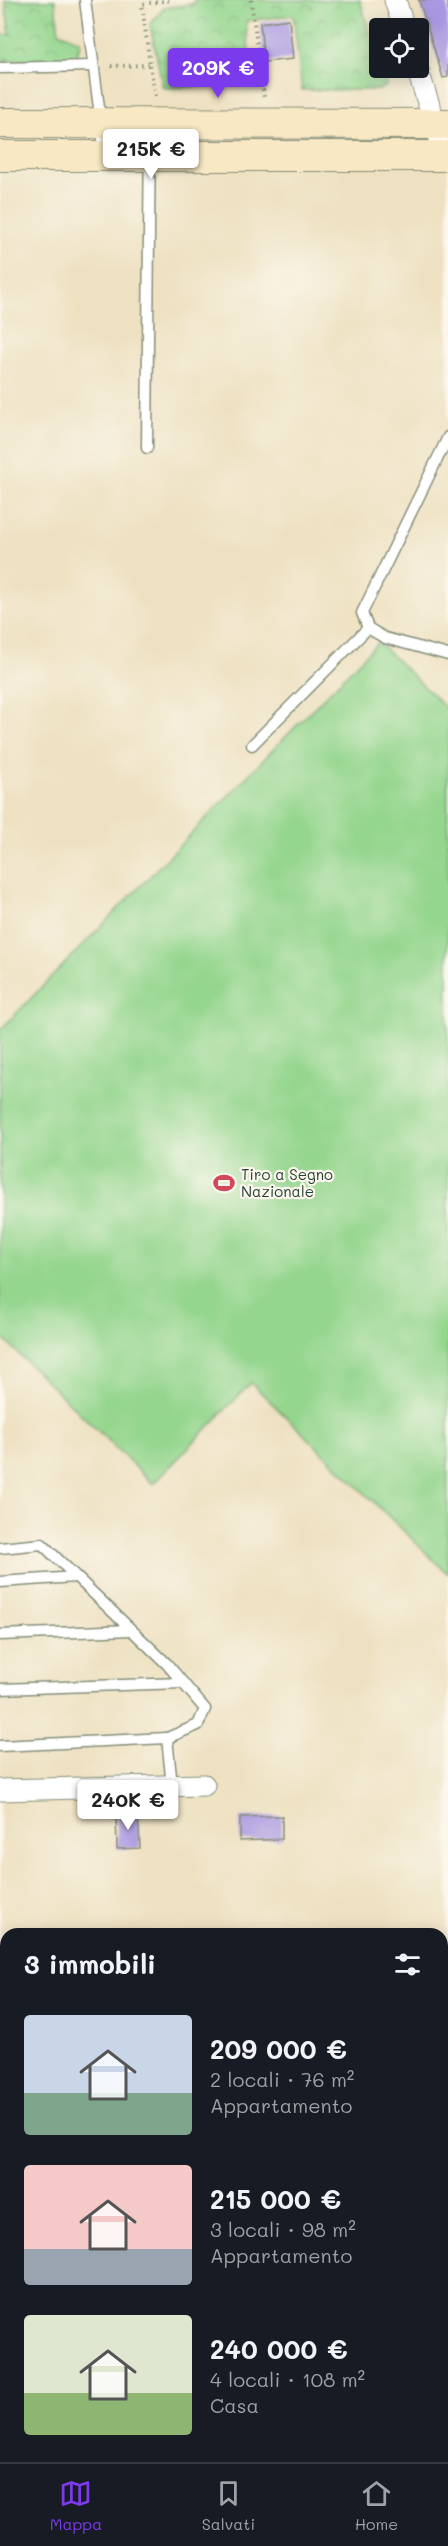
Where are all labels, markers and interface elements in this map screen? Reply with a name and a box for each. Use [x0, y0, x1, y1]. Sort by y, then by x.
map controls [369, 18, 429, 78]
button: locate [369, 18, 429, 78]
pin: 209K € [169, 48, 267, 99]
text: 209K € [182, 54, 254, 80]
pin: 215K € [102, 129, 200, 180]
text: 215K € [117, 135, 185, 161]
place label: Tiro a Segno Nazionale [241, 1164, 333, 1201]
sports icon: Tiro a Segno Nazionale [212, 1171, 236, 1195]
pin: 240K € [79, 1780, 177, 1831]
text: 240K € [91, 1786, 165, 1812]
text: 3 immobili [24, 1947, 156, 1981]
icon: filters [391, 1948, 424, 1981]
text: 209 000 € [210, 2032, 347, 2066]
icon: home [72, 2039, 144, 2111]
text: 2 locali · 76 m² [210, 2066, 354, 2092]
text: Appartamento [210, 2092, 352, 2118]
text: 215 000 € [210, 2182, 341, 2216]
icon: home [72, 2189, 144, 2261]
text: 3 locali · 98 m² [210, 2216, 356, 2242]
text: Appartamento [210, 2242, 352, 2268]
text: 240 000 € [210, 2332, 348, 2366]
icon: home [72, 2339, 144, 2411]
text: 4 locali · 108 m² [210, 2366, 365, 2392]
text: Casa [210, 2392, 259, 2418]
tab: Mappa [50, 2477, 102, 2534]
tab: Salvati [202, 2477, 255, 2534]
tab: Home [355, 2477, 398, 2534]

